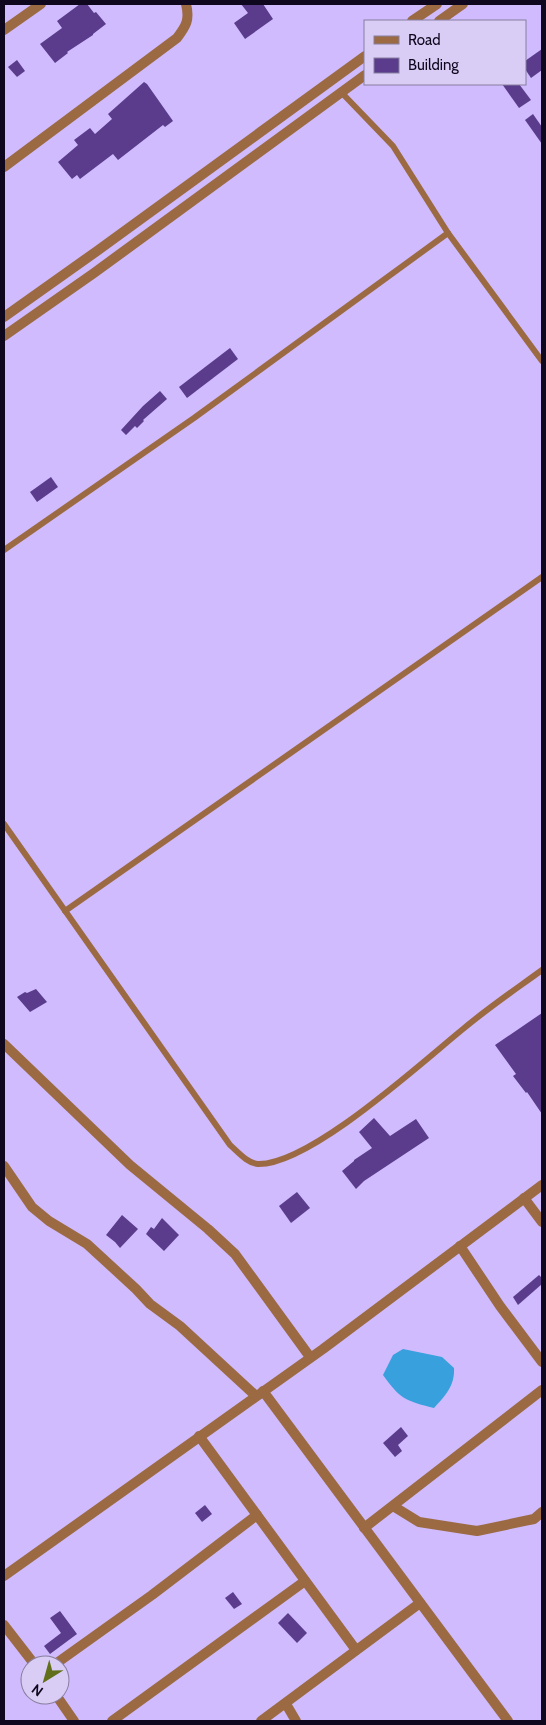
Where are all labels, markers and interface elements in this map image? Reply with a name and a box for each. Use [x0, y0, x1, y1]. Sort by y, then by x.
legend [364, 20, 526, 85]
text: Road [408, 31, 441, 49]
text: Building [408, 56, 459, 74]
north arrow [20, 1655, 70, 1705]
text: N [28, 1680, 47, 1701]

